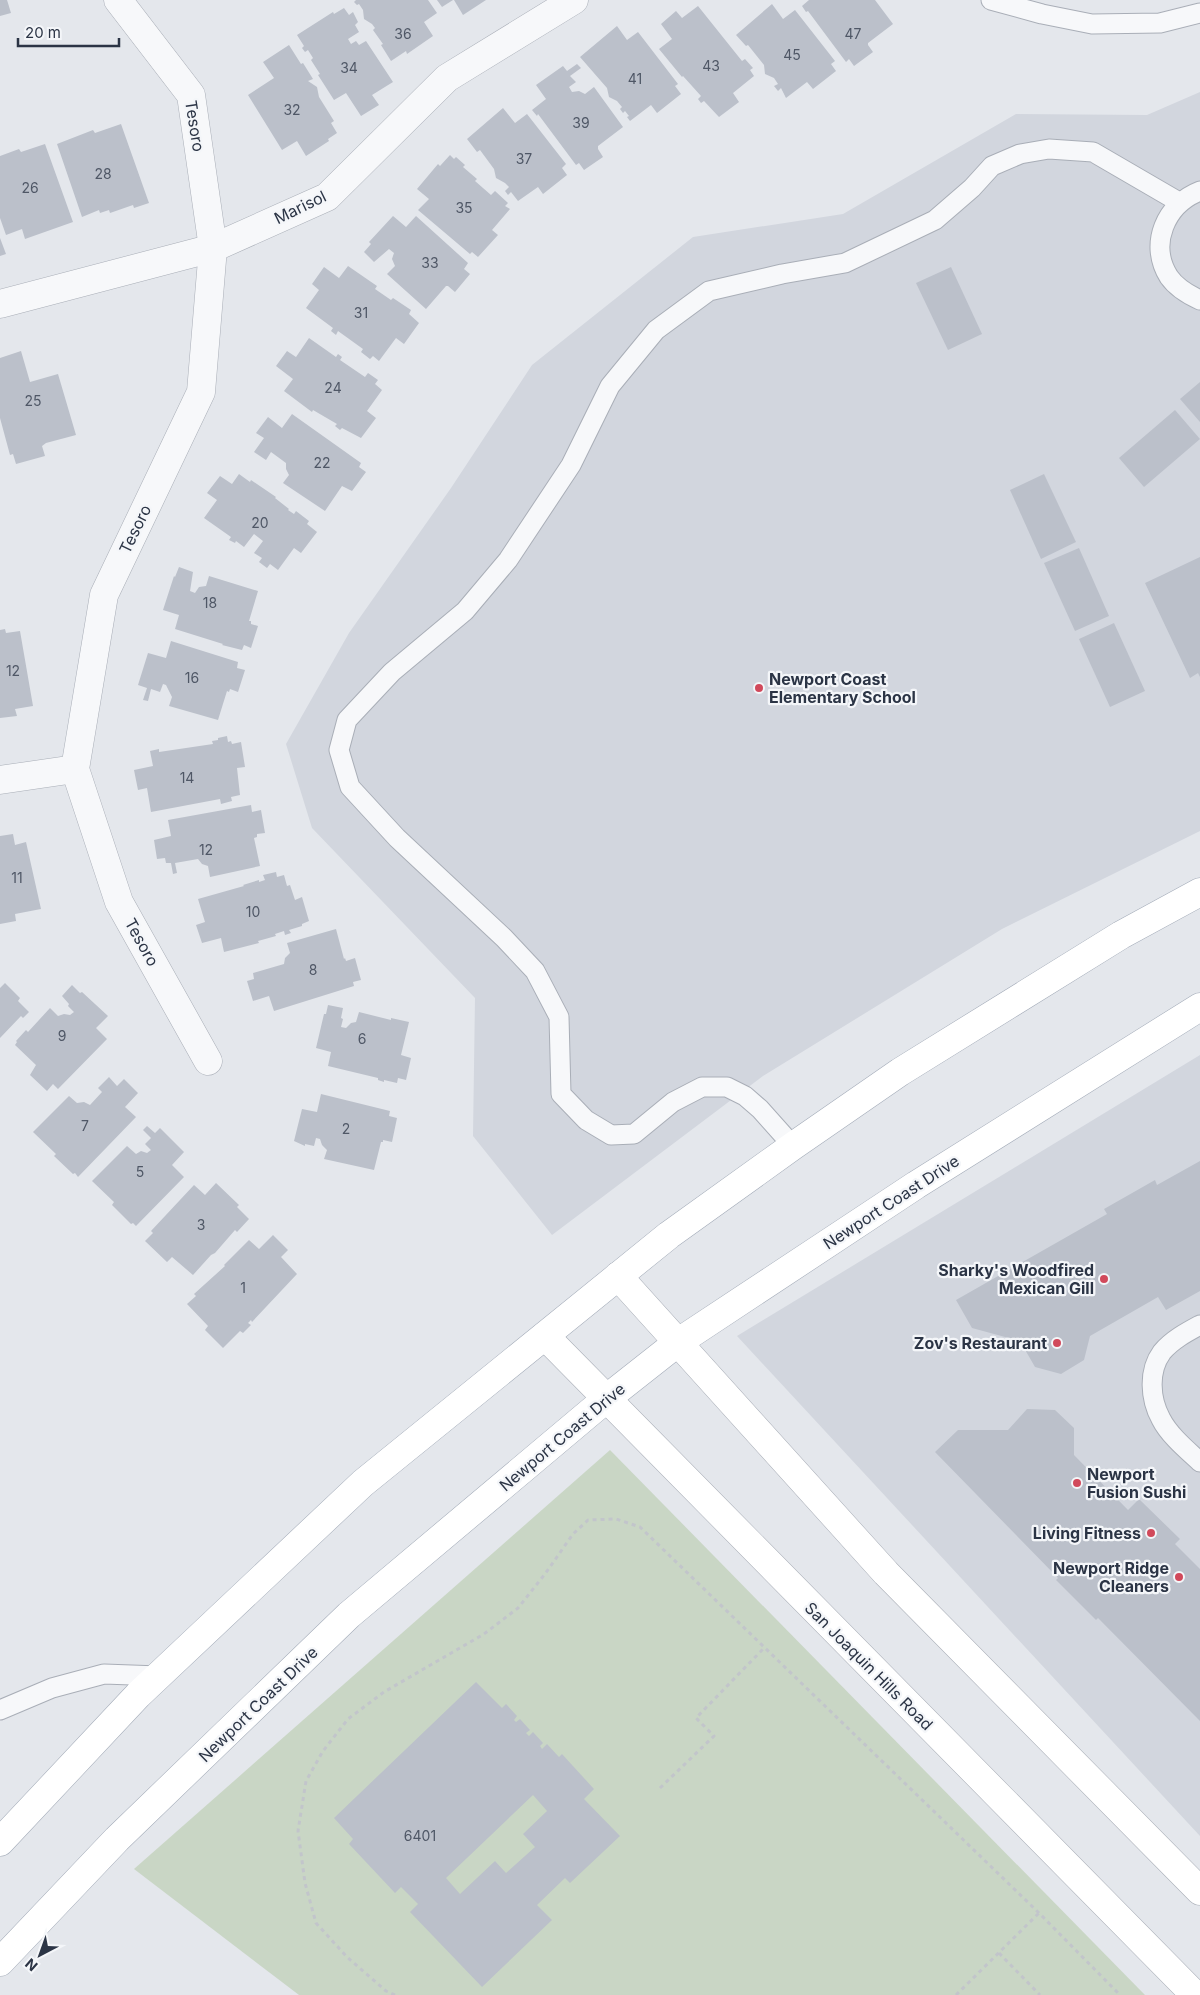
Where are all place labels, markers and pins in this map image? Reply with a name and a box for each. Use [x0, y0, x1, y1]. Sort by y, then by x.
place label: Newport Coast Elementary School [769, 669, 916, 707]
marker: Newport Coast Elementary School [753, 682, 765, 694]
place label: Sharky's Woodfired Mexican Gill [938, 1260, 1094, 1298]
marker: Sharky's Woodfired Mexican Gill [1098, 1273, 1110, 1285]
place label: Zov's Restaurant [914, 1333, 1047, 1353]
marker: Zov's Restaurant [1051, 1337, 1063, 1349]
place label: Newport Fusion Sushi [1087, 1464, 1186, 1502]
marker: Newport Fusion Sushi [1071, 1477, 1083, 1489]
place label: Living Fitness [1033, 1523, 1141, 1543]
marker: Living Fitness [1145, 1527, 1157, 1539]
place label: Newport Ridge Cleaners [1053, 1558, 1169, 1596]
marker: Newport Ridge Cleaners [1173, 1571, 1185, 1583]

